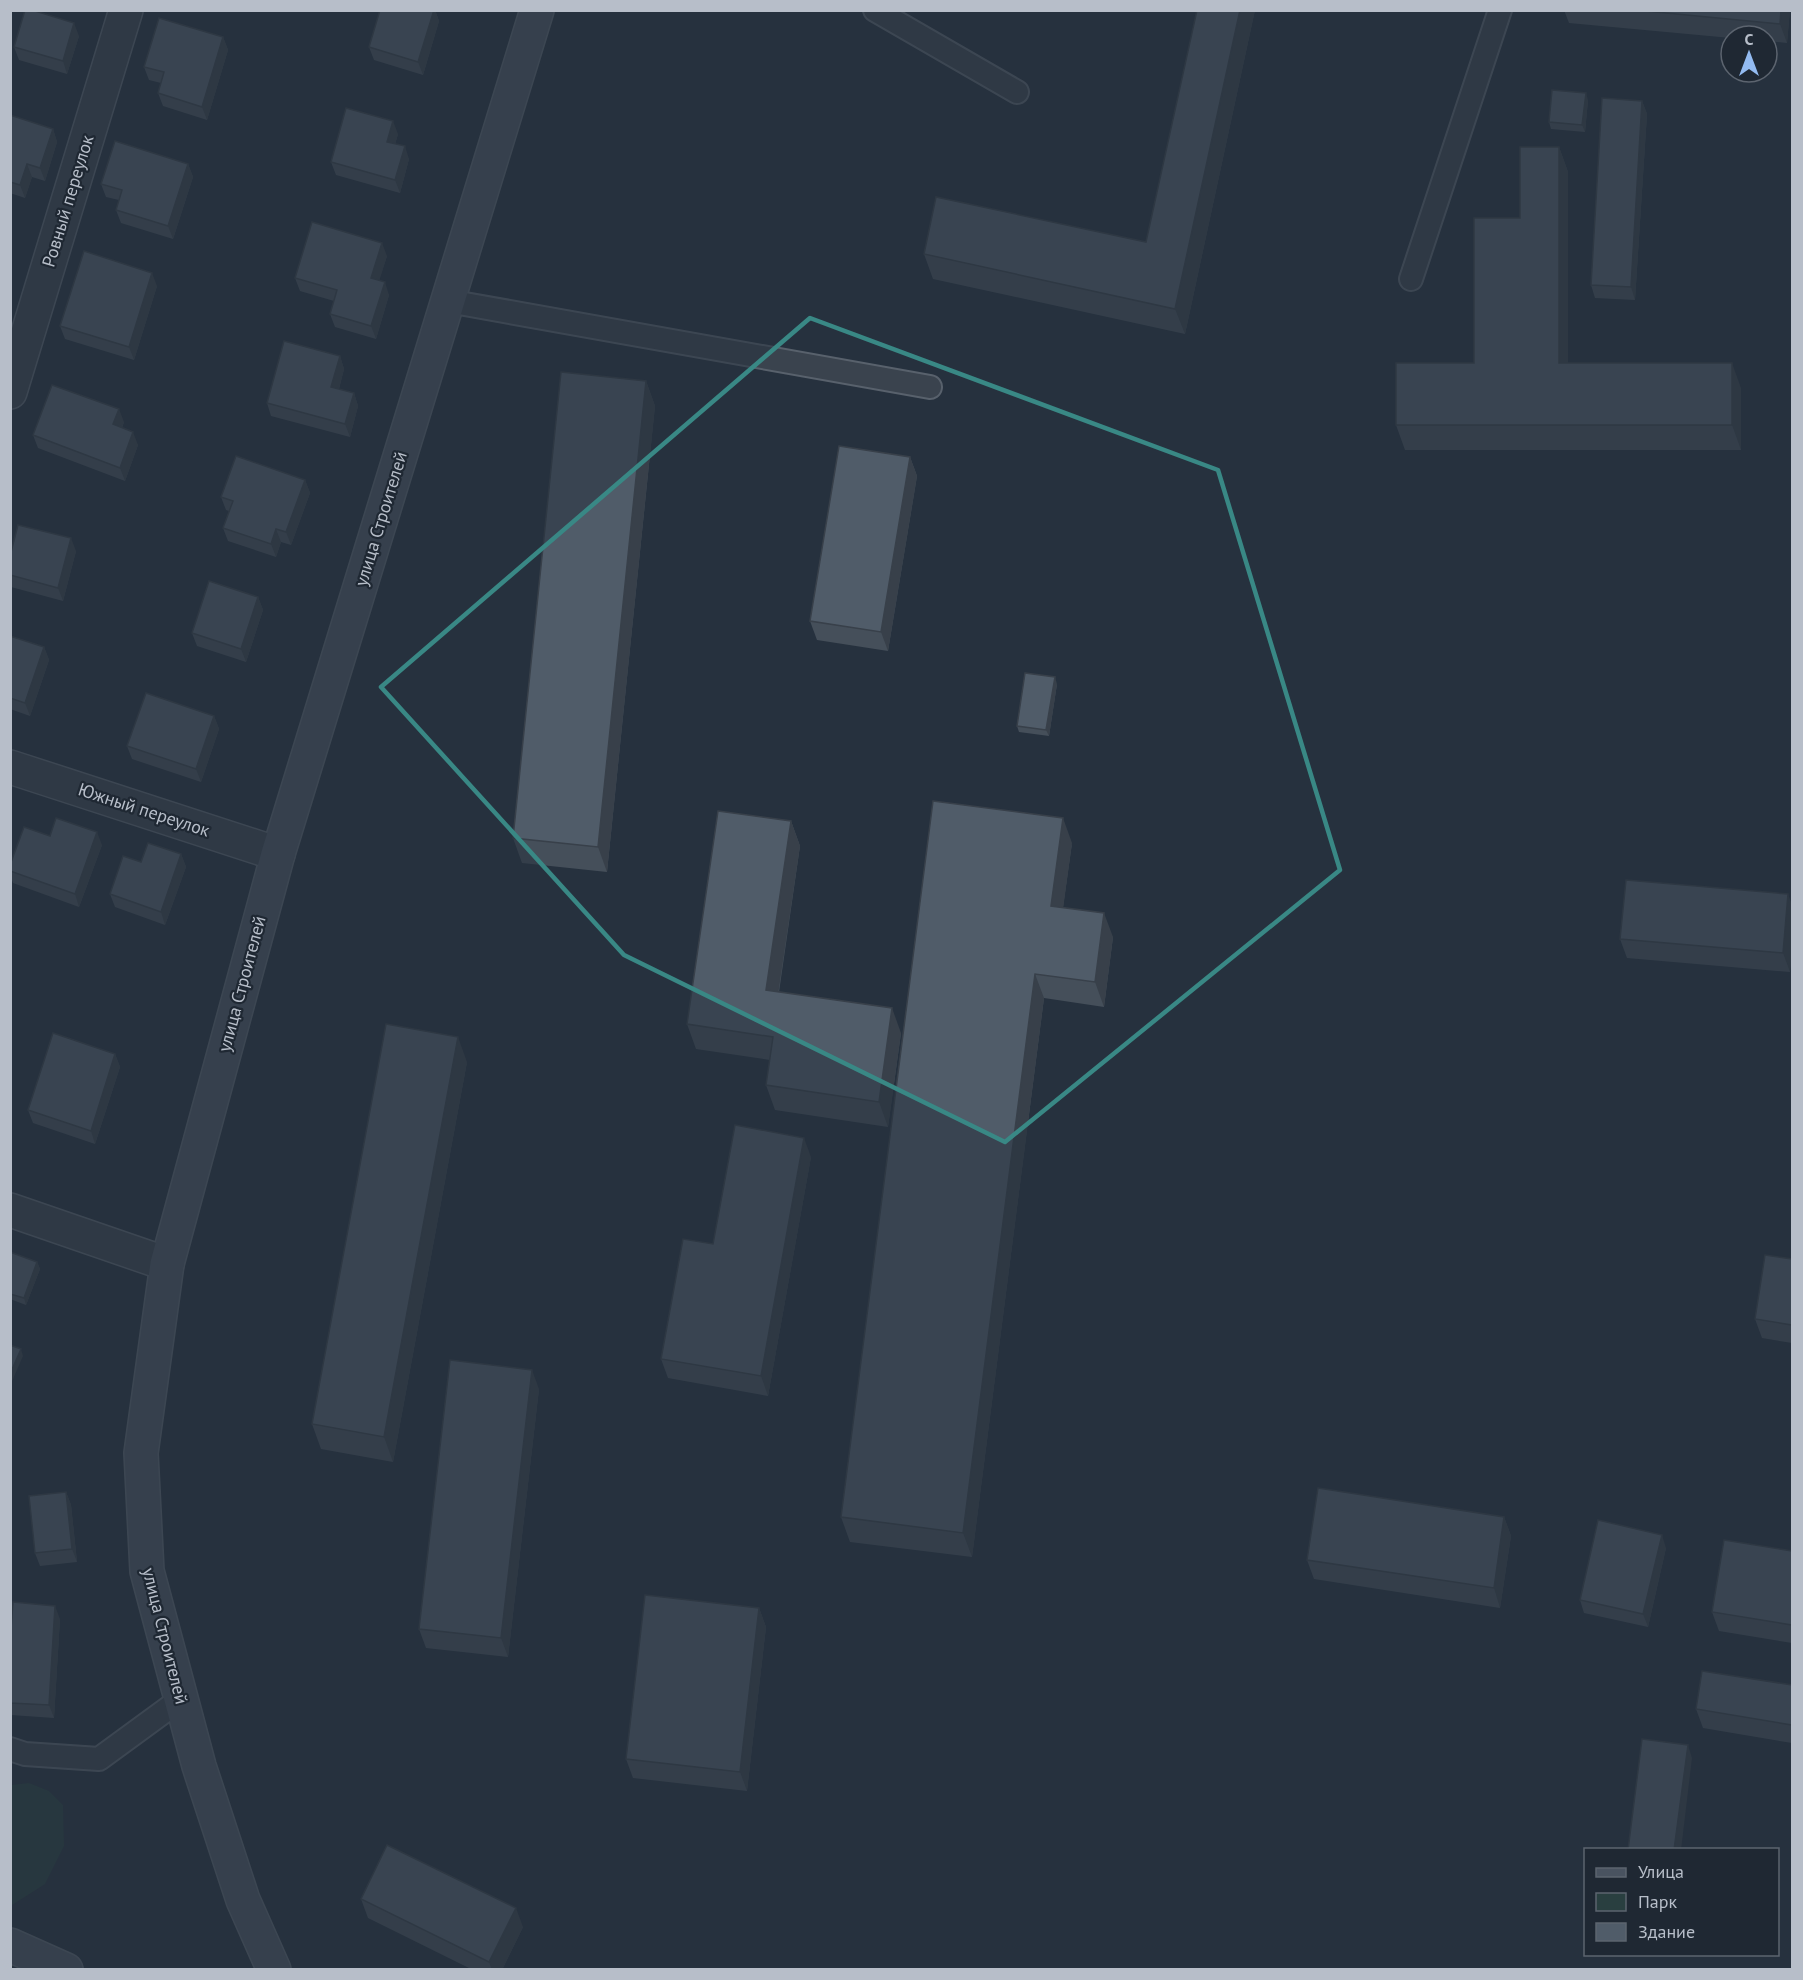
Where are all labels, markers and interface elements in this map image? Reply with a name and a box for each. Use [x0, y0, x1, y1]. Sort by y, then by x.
north arrow [1719, 24, 1779, 84]
text: С [1745, 29, 1754, 49]
street label: Ровный переулок [36, 132, 99, 270]
street label: улица Строителей [349, 449, 412, 589]
street label: Южный переулок [75, 777, 213, 842]
street label: улица Строителей [212, 913, 271, 1054]
street label: улица Строителей [137, 1565, 194, 1706]
legend [1584, 1848, 1779, 1956]
text: Улица [1638, 1860, 1684, 1883]
text: Парк [1638, 1890, 1678, 1913]
text: Здание [1638, 1920, 1695, 1943]

